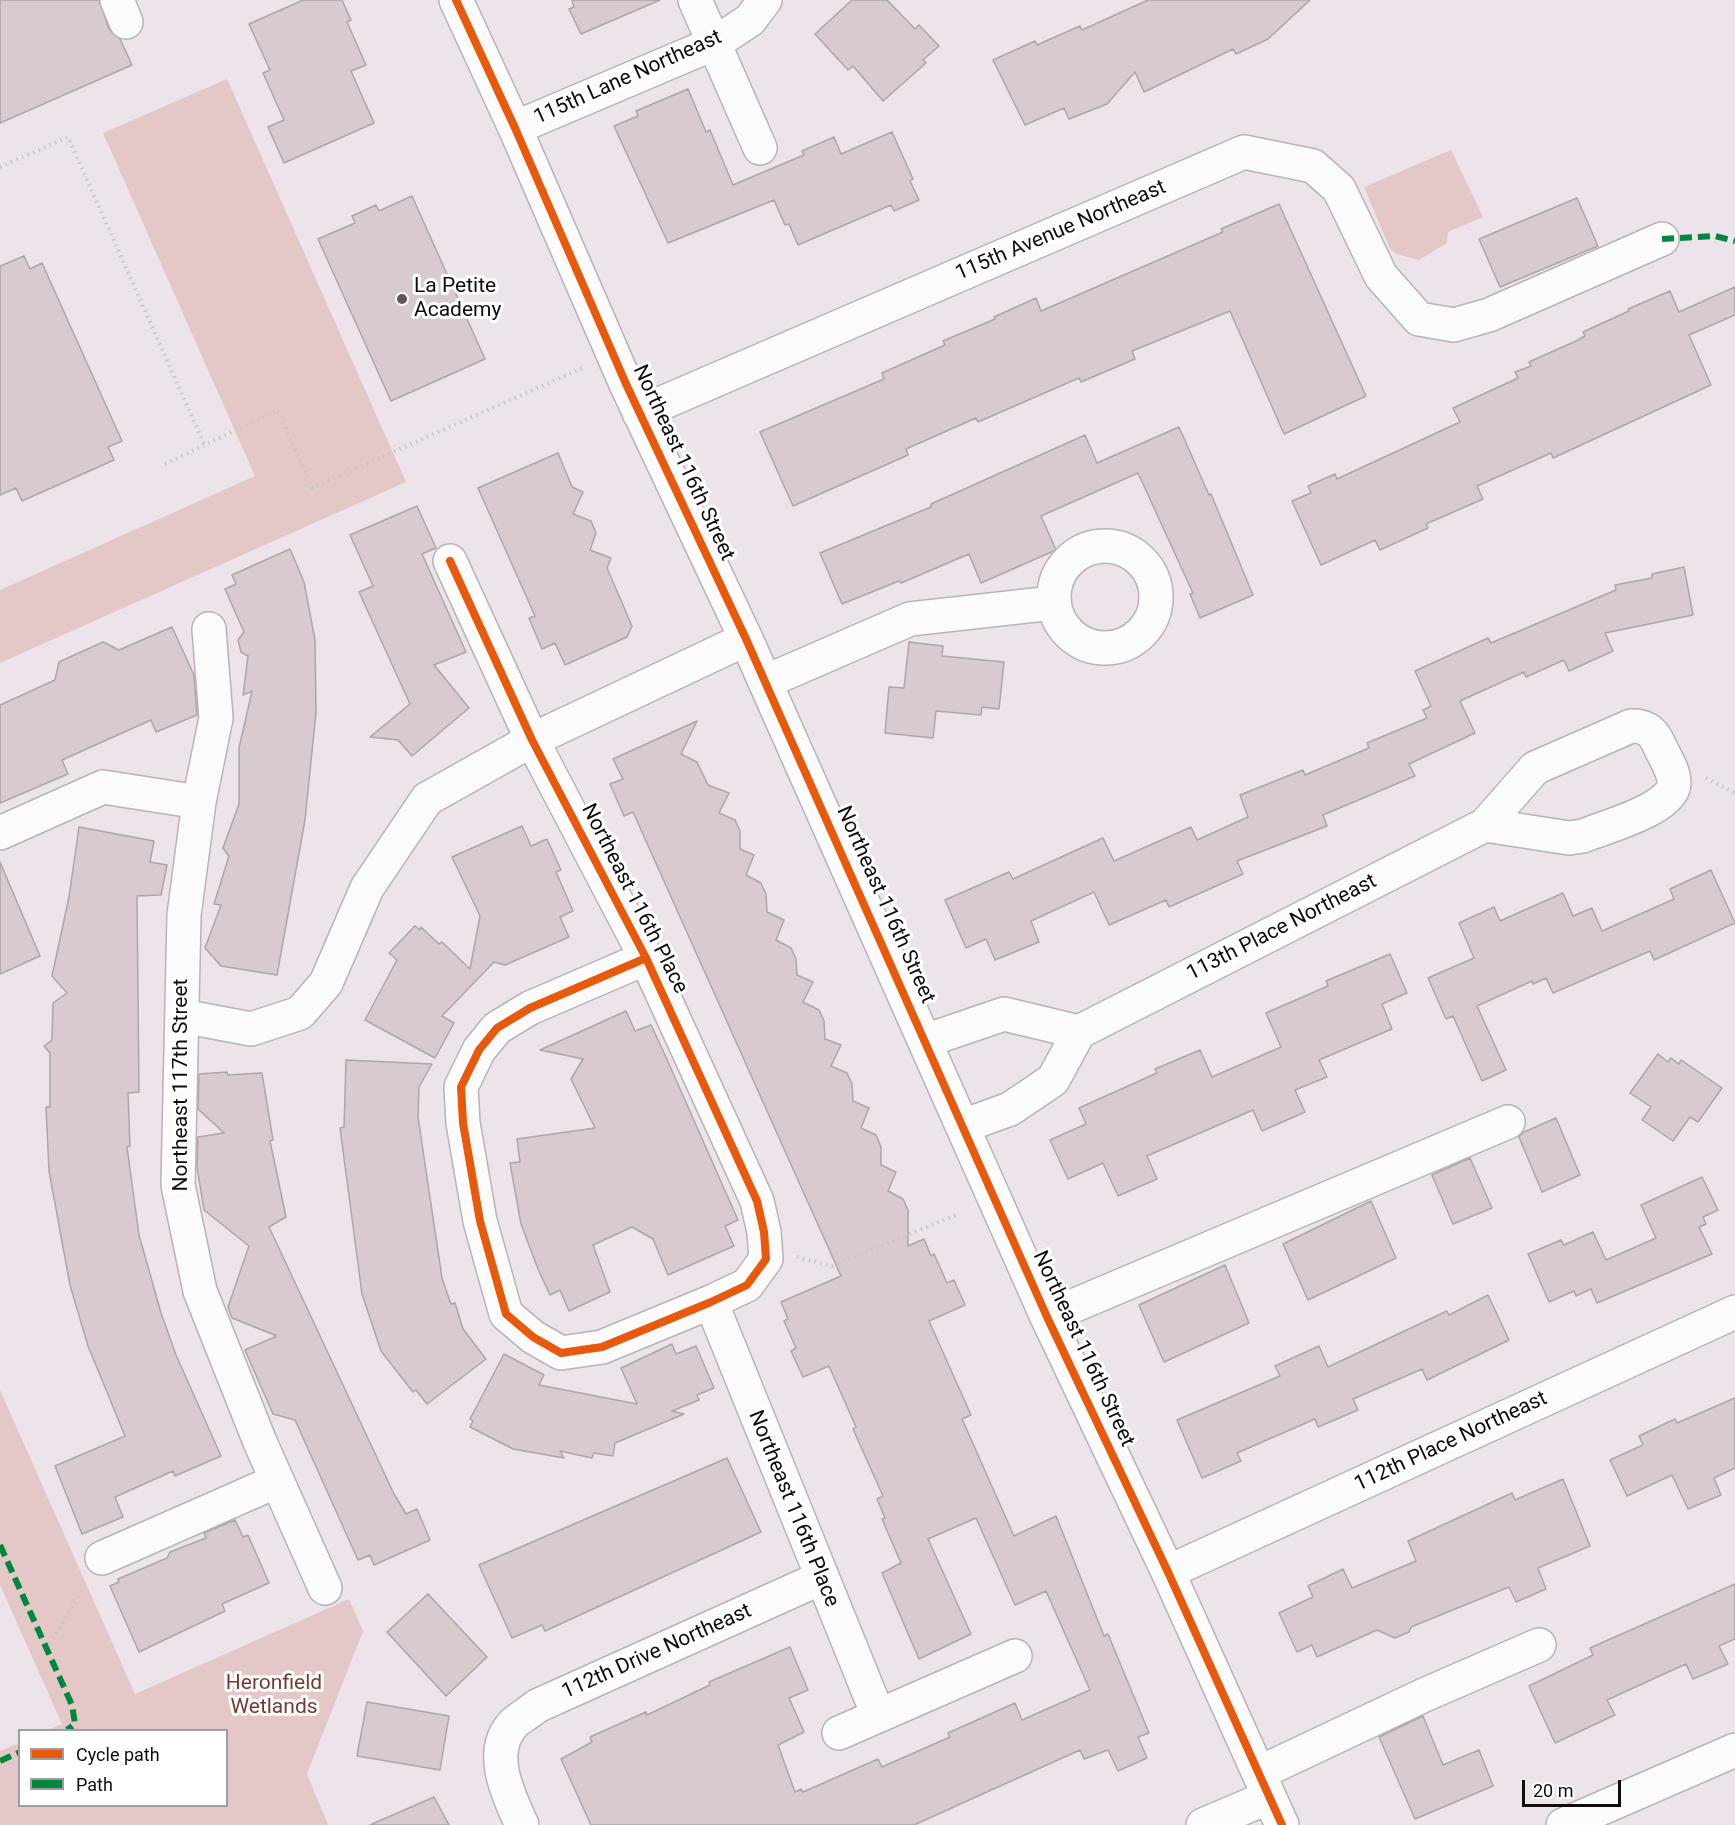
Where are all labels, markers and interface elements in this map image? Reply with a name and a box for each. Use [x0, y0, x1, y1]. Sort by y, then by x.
street label: 115th Lane Northeast [530, 25, 726, 131]
street label: 115th Avenue Northeast [952, 175, 1170, 287]
place label: La Petite Academy [414, 274, 501, 324]
marker: La Petite Academy [395, 292, 409, 306]
street label: Northeast 116th Street [627, 361, 739, 565]
street label: Northeast 116th Place [575, 800, 693, 998]
street label: Northeast 116th Street [830, 803, 940, 1007]
street label: 113th Place Northeast [1183, 869, 1381, 987]
street label: Northeast 117th Street [169, 979, 195, 1191]
street label: Northeast 116th Street [1027, 1247, 1139, 1451]
street label: 112th Place Northeast [1351, 1386, 1551, 1498]
street label: Northeast 116th Place [742, 1407, 844, 1611]
street label: 112th Drive Northeast [558, 1599, 756, 1705]
park label: Heronfield Wetlands [226, 1671, 322, 1721]
legend [18, 1729, 228, 1807]
text: Cycle path [76, 1744, 160, 1765]
scale bar [1525, 1768, 1624, 1806]
text: Path [76, 1774, 113, 1795]
text: 20 m [1533, 1780, 1573, 1801]

